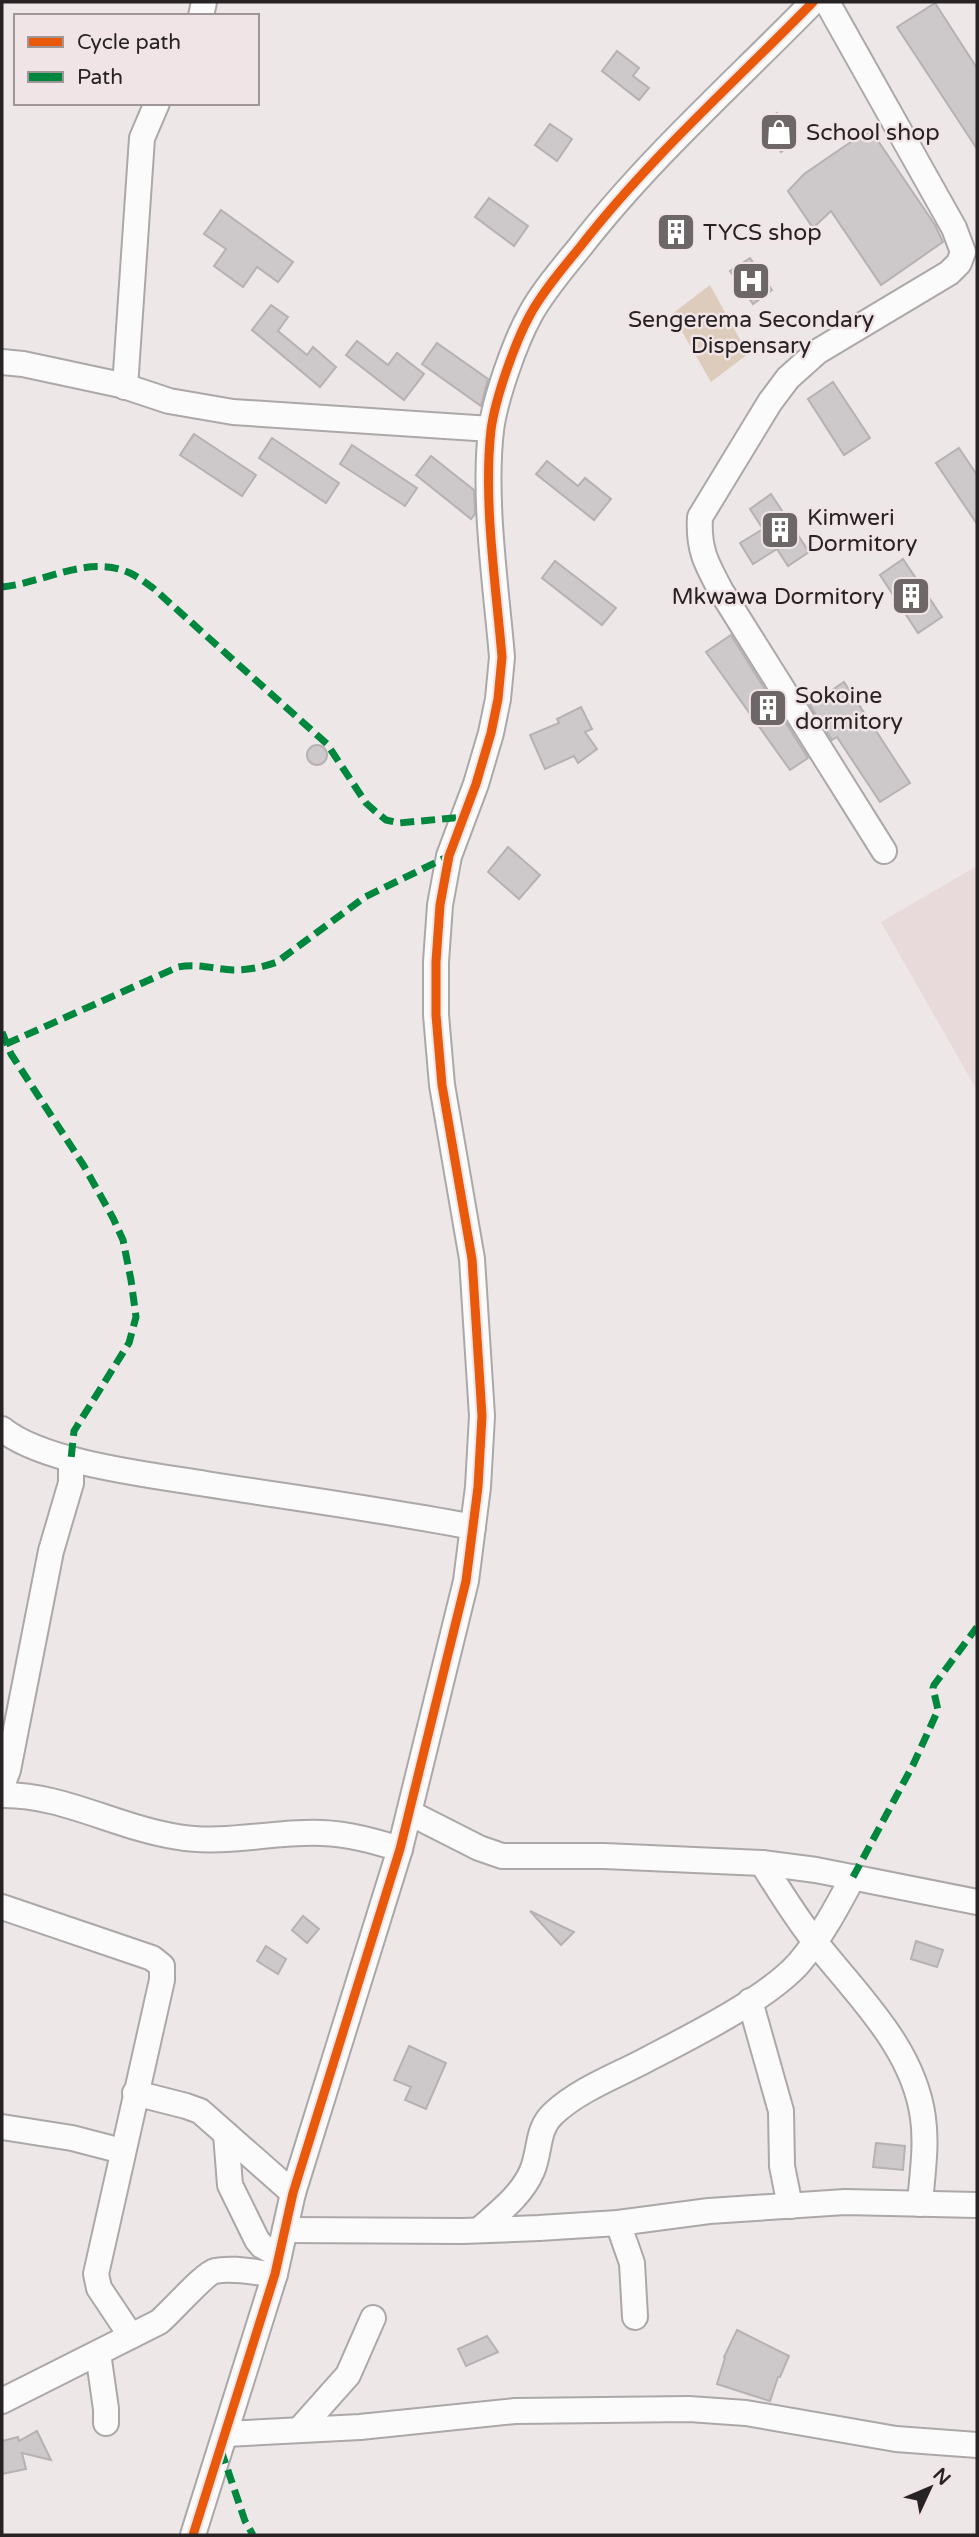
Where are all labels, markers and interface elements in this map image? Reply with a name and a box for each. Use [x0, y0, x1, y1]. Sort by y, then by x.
legend [14, 14, 259, 105]
text: Cycle path [77, 30, 181, 55]
text: Path [77, 65, 123, 90]
shop icon: School shop [758, 111, 800, 153]
place label: School shop [806, 119, 940, 147]
building icon: TYCS shop [655, 211, 697, 253]
place label: TYCS shop [703, 219, 822, 247]
hospital icon: Sengerema Secondary Dispensary [730, 260, 772, 302]
place label: Sengerema Secondary Dispensary [628, 306, 874, 360]
place label: Kimweri Dormitory [807, 504, 917, 558]
building icon: Kimweri Dormitory [759, 509, 801, 551]
building icon: Mkwawa Dormitory [890, 575, 932, 617]
place label: Mkwawa Dormitory [671, 583, 884, 611]
place label: Sokoine dormitory [795, 682, 903, 736]
building icon: Sokoine dormitory [747, 687, 789, 729]
north arrow [895, 2453, 965, 2523]
text: N [928, 2464, 955, 2490]

